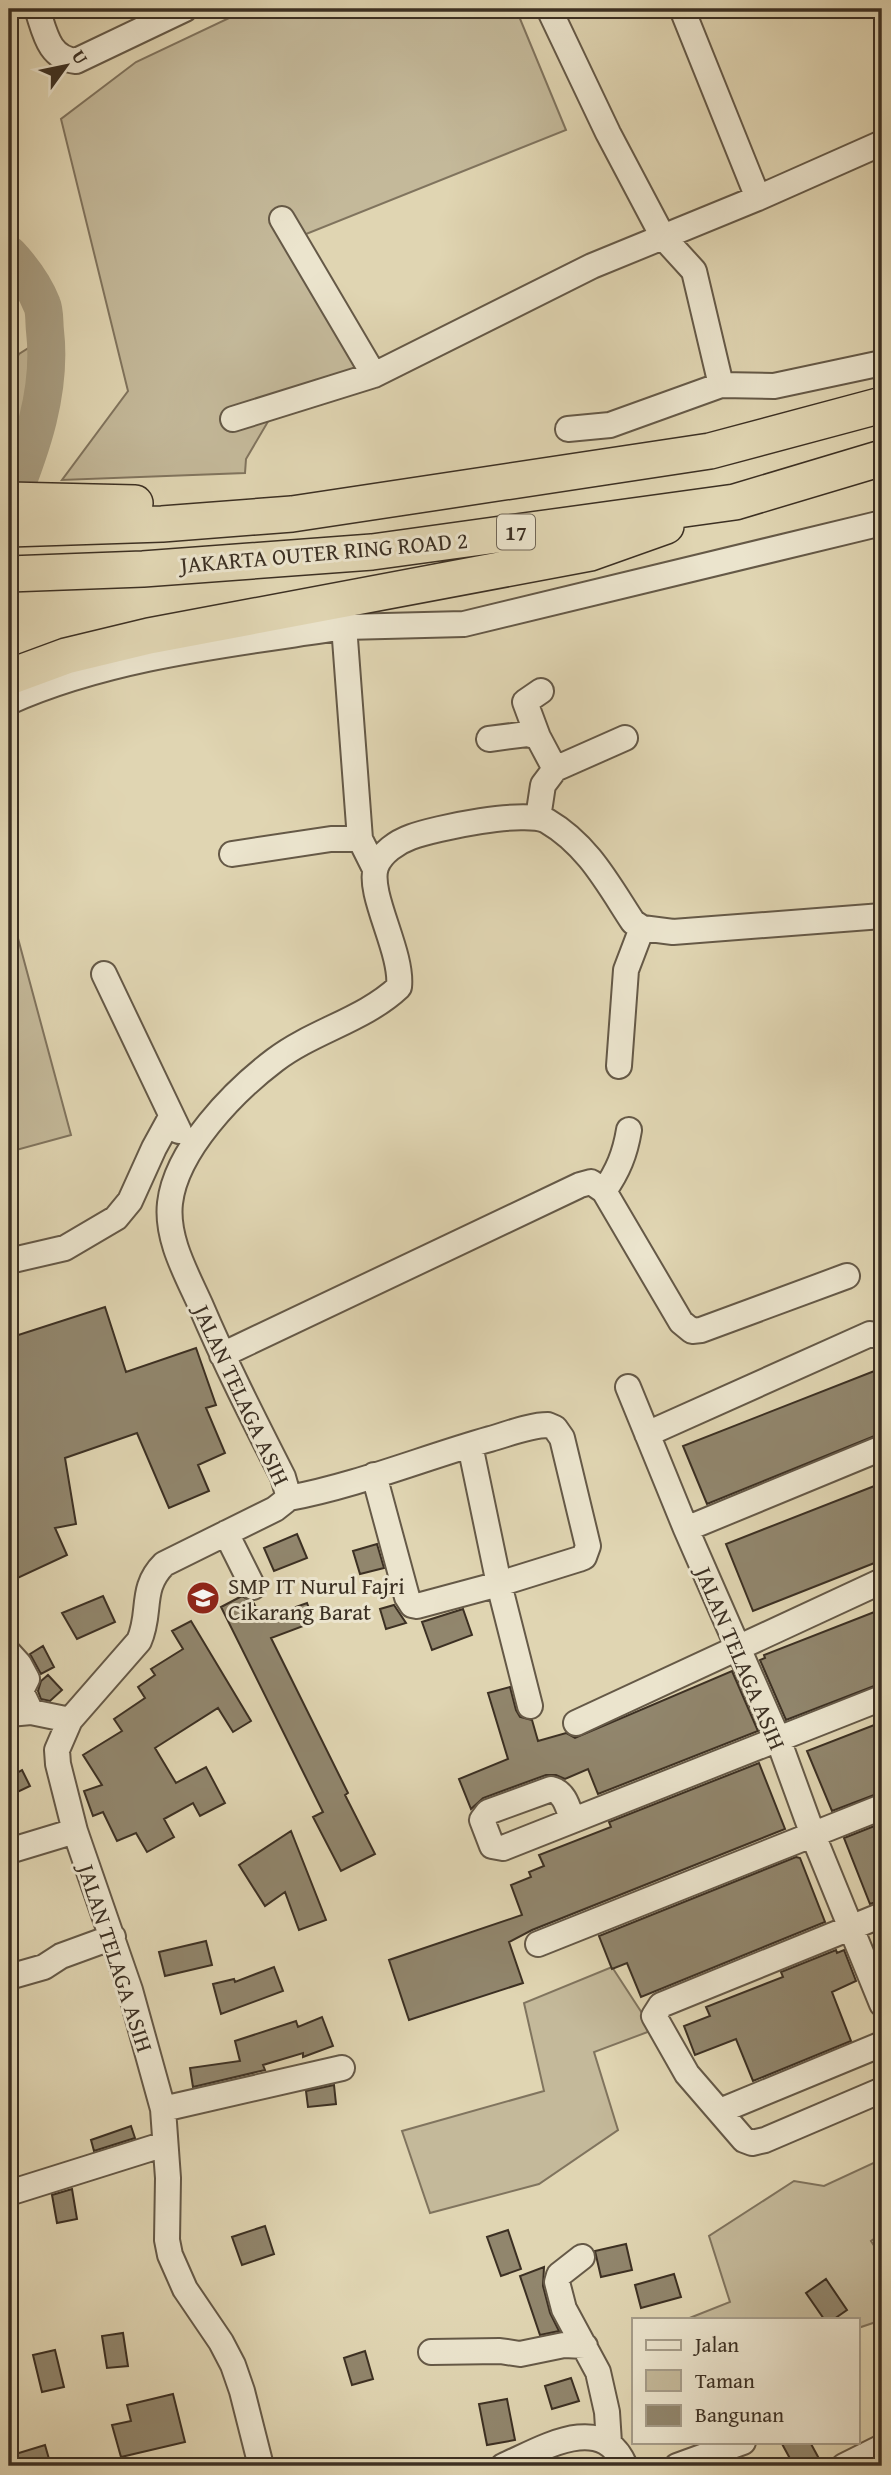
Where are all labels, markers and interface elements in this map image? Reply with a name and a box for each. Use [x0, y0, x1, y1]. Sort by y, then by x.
north arrow [32, 32, 102, 102]
text: U [65, 44, 96, 70]
road number: 17 [497, 514, 535, 550]
street label: JAKARTA OUTER RING ROAD 2 [176, 523, 469, 581]
street label: JALAN TELAGA ASIH [184, 1297, 298, 1491]
street label: JALAN TELAGA ASIH [686, 1559, 794, 1755]
place label: SMP IT Nurul Fajri Cikarang Barat [228, 1569, 405, 1628]
school or university icon: SMP IT Nurul Fajri Cikarang Barat [184, 1579, 222, 1617]
street label: JALAN TELAGA ASIH [69, 1857, 162, 2056]
legend [632, 2318, 860, 2444]
text: Jalan [692, 2329, 739, 2360]
text: Taman [695, 2365, 755, 2396]
text: Bangunan [695, 2399, 784, 2430]

